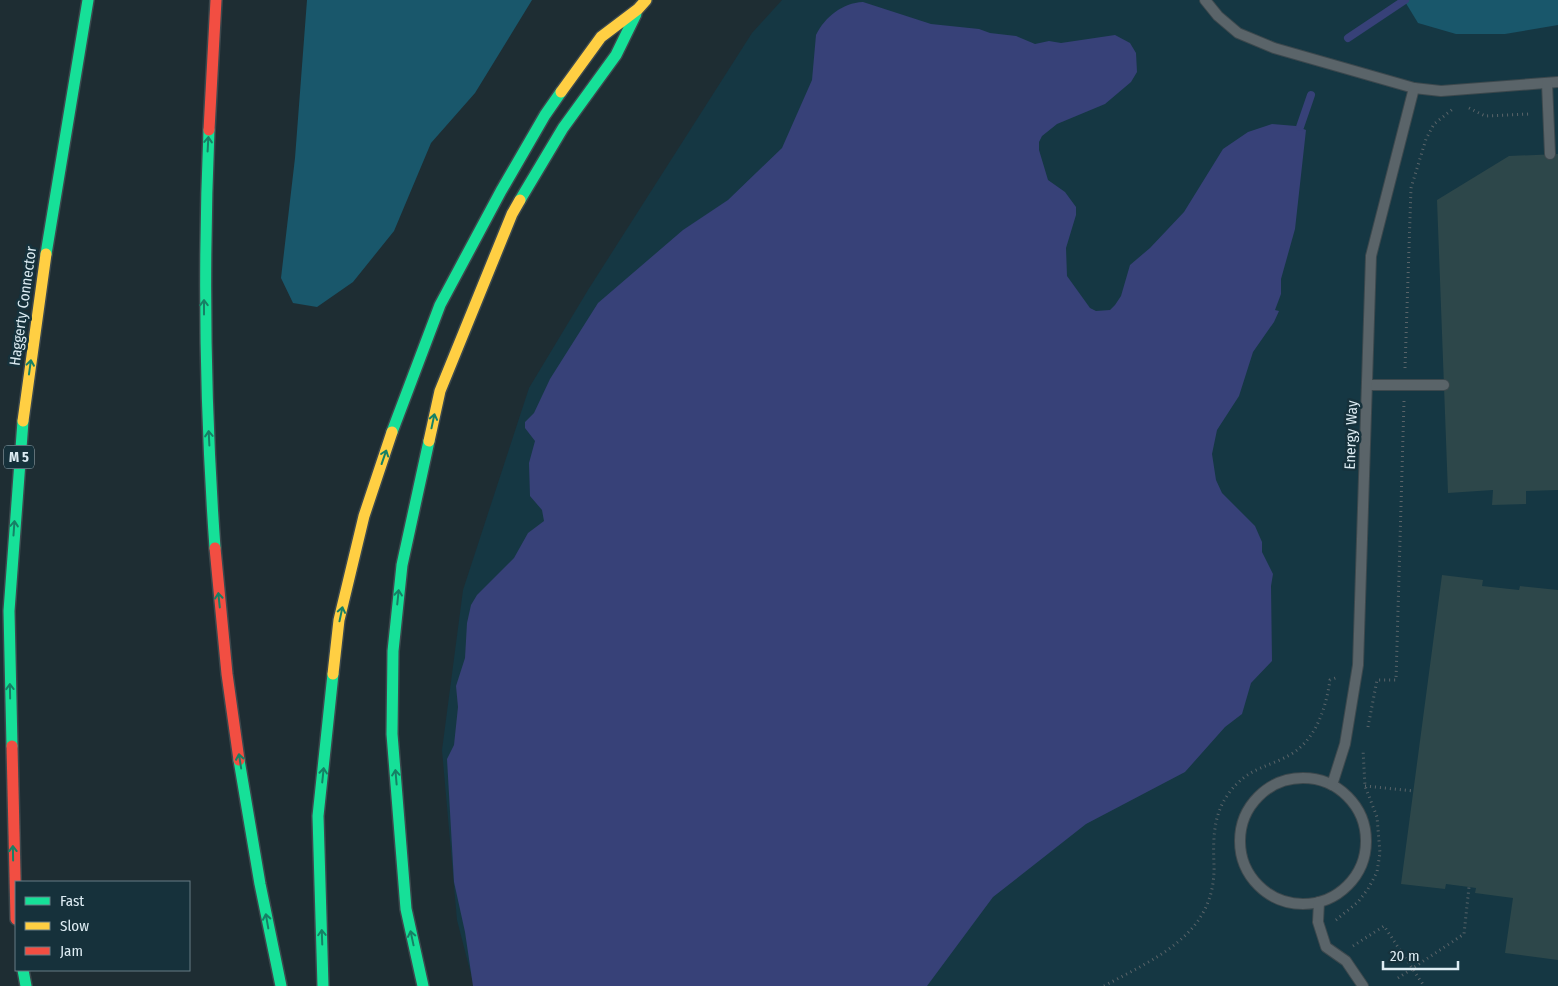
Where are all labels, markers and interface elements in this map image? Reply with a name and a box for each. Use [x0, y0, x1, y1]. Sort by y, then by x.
one-way arrow [203, 137, 212, 153]
street label: Haggerty Connector [6, 244, 40, 367]
one-way arrow [199, 299, 209, 316]
one-way arrow [25, 359, 35, 375]
street label: Energy Way [1341, 400, 1361, 470]
one-way arrow [429, 413, 439, 429]
one-way arrow [204, 430, 213, 446]
road number: M 5 [4, 446, 34, 468]
one-way arrow [379, 449, 389, 465]
one-way arrow [10, 521, 19, 537]
one-way arrow [394, 590, 403, 606]
one-way arrow [214, 592, 224, 608]
one-way arrow [337, 606, 346, 622]
one-way arrow [5, 683, 15, 699]
one-way arrow [235, 753, 245, 769]
one-way arrow [318, 767, 327, 783]
one-way arrow [391, 769, 400, 785]
one-way arrow [9, 845, 18, 861]
legend [15, 881, 190, 971]
text: Fast [60, 892, 84, 910]
one-way arrow [261, 914, 271, 930]
text: Slow [60, 917, 89, 935]
one-way arrow [317, 930, 326, 946]
one-way arrow [407, 931, 416, 947]
scale bar [1383, 938, 1458, 970]
text: Jam [60, 942, 83, 960]
text: 20 m [1390, 947, 1420, 965]

